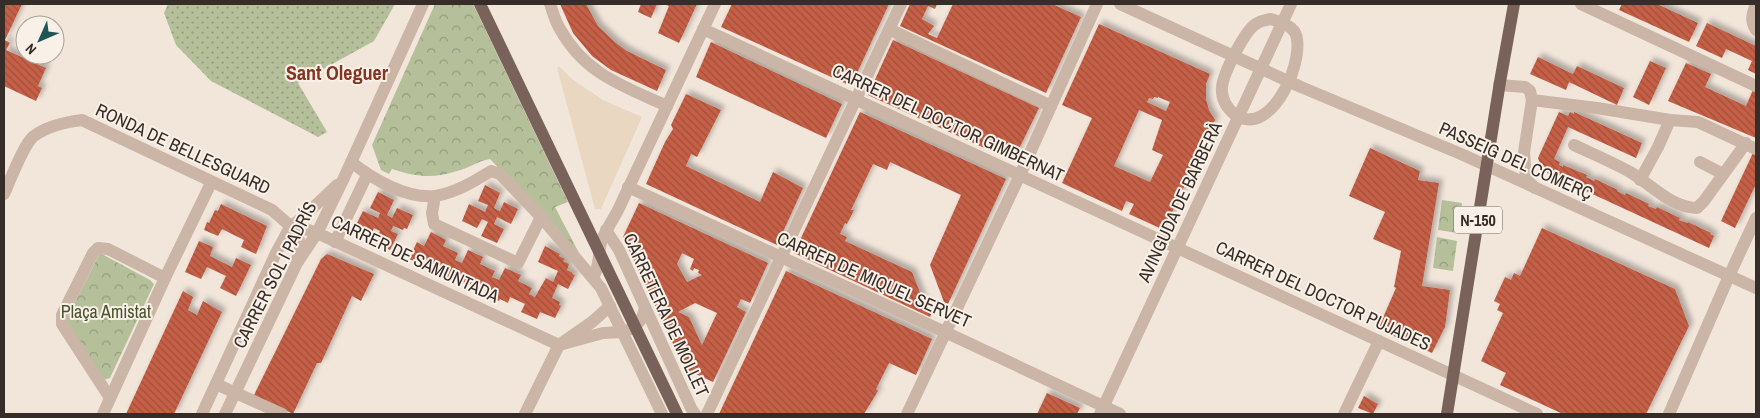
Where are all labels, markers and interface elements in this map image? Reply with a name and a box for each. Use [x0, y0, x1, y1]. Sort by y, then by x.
north arrow [15, 15, 65, 65]
text: N [22, 40, 40, 58]
street label: CARRER DEL DOCTOR GIMBERNAT [828, 58, 1068, 187]
district label: Sant Oleguer [286, 59, 389, 86]
street label: RONDA DE BELLESGUARD [92, 97, 275, 200]
street label: PASSEIG DEL COMERÇ [1435, 115, 1597, 206]
street label: AVINGUDA DE BARBERÀ [1131, 117, 1228, 287]
street label: CARRER SOL I PADRÍS [227, 197, 322, 352]
road number: N-150 [1454, 206, 1502, 234]
street label: CARRER DE SAMUNTADA [327, 209, 503, 309]
street label: CARRER DE MIQUEL SERVET [773, 225, 975, 334]
street label: CARRETERA DE MOLLET [618, 229, 715, 401]
street label: CARRER DEL DOCTOR PUJADES [1212, 235, 1435, 357]
park label: Plaça Amistat [61, 299, 151, 324]

